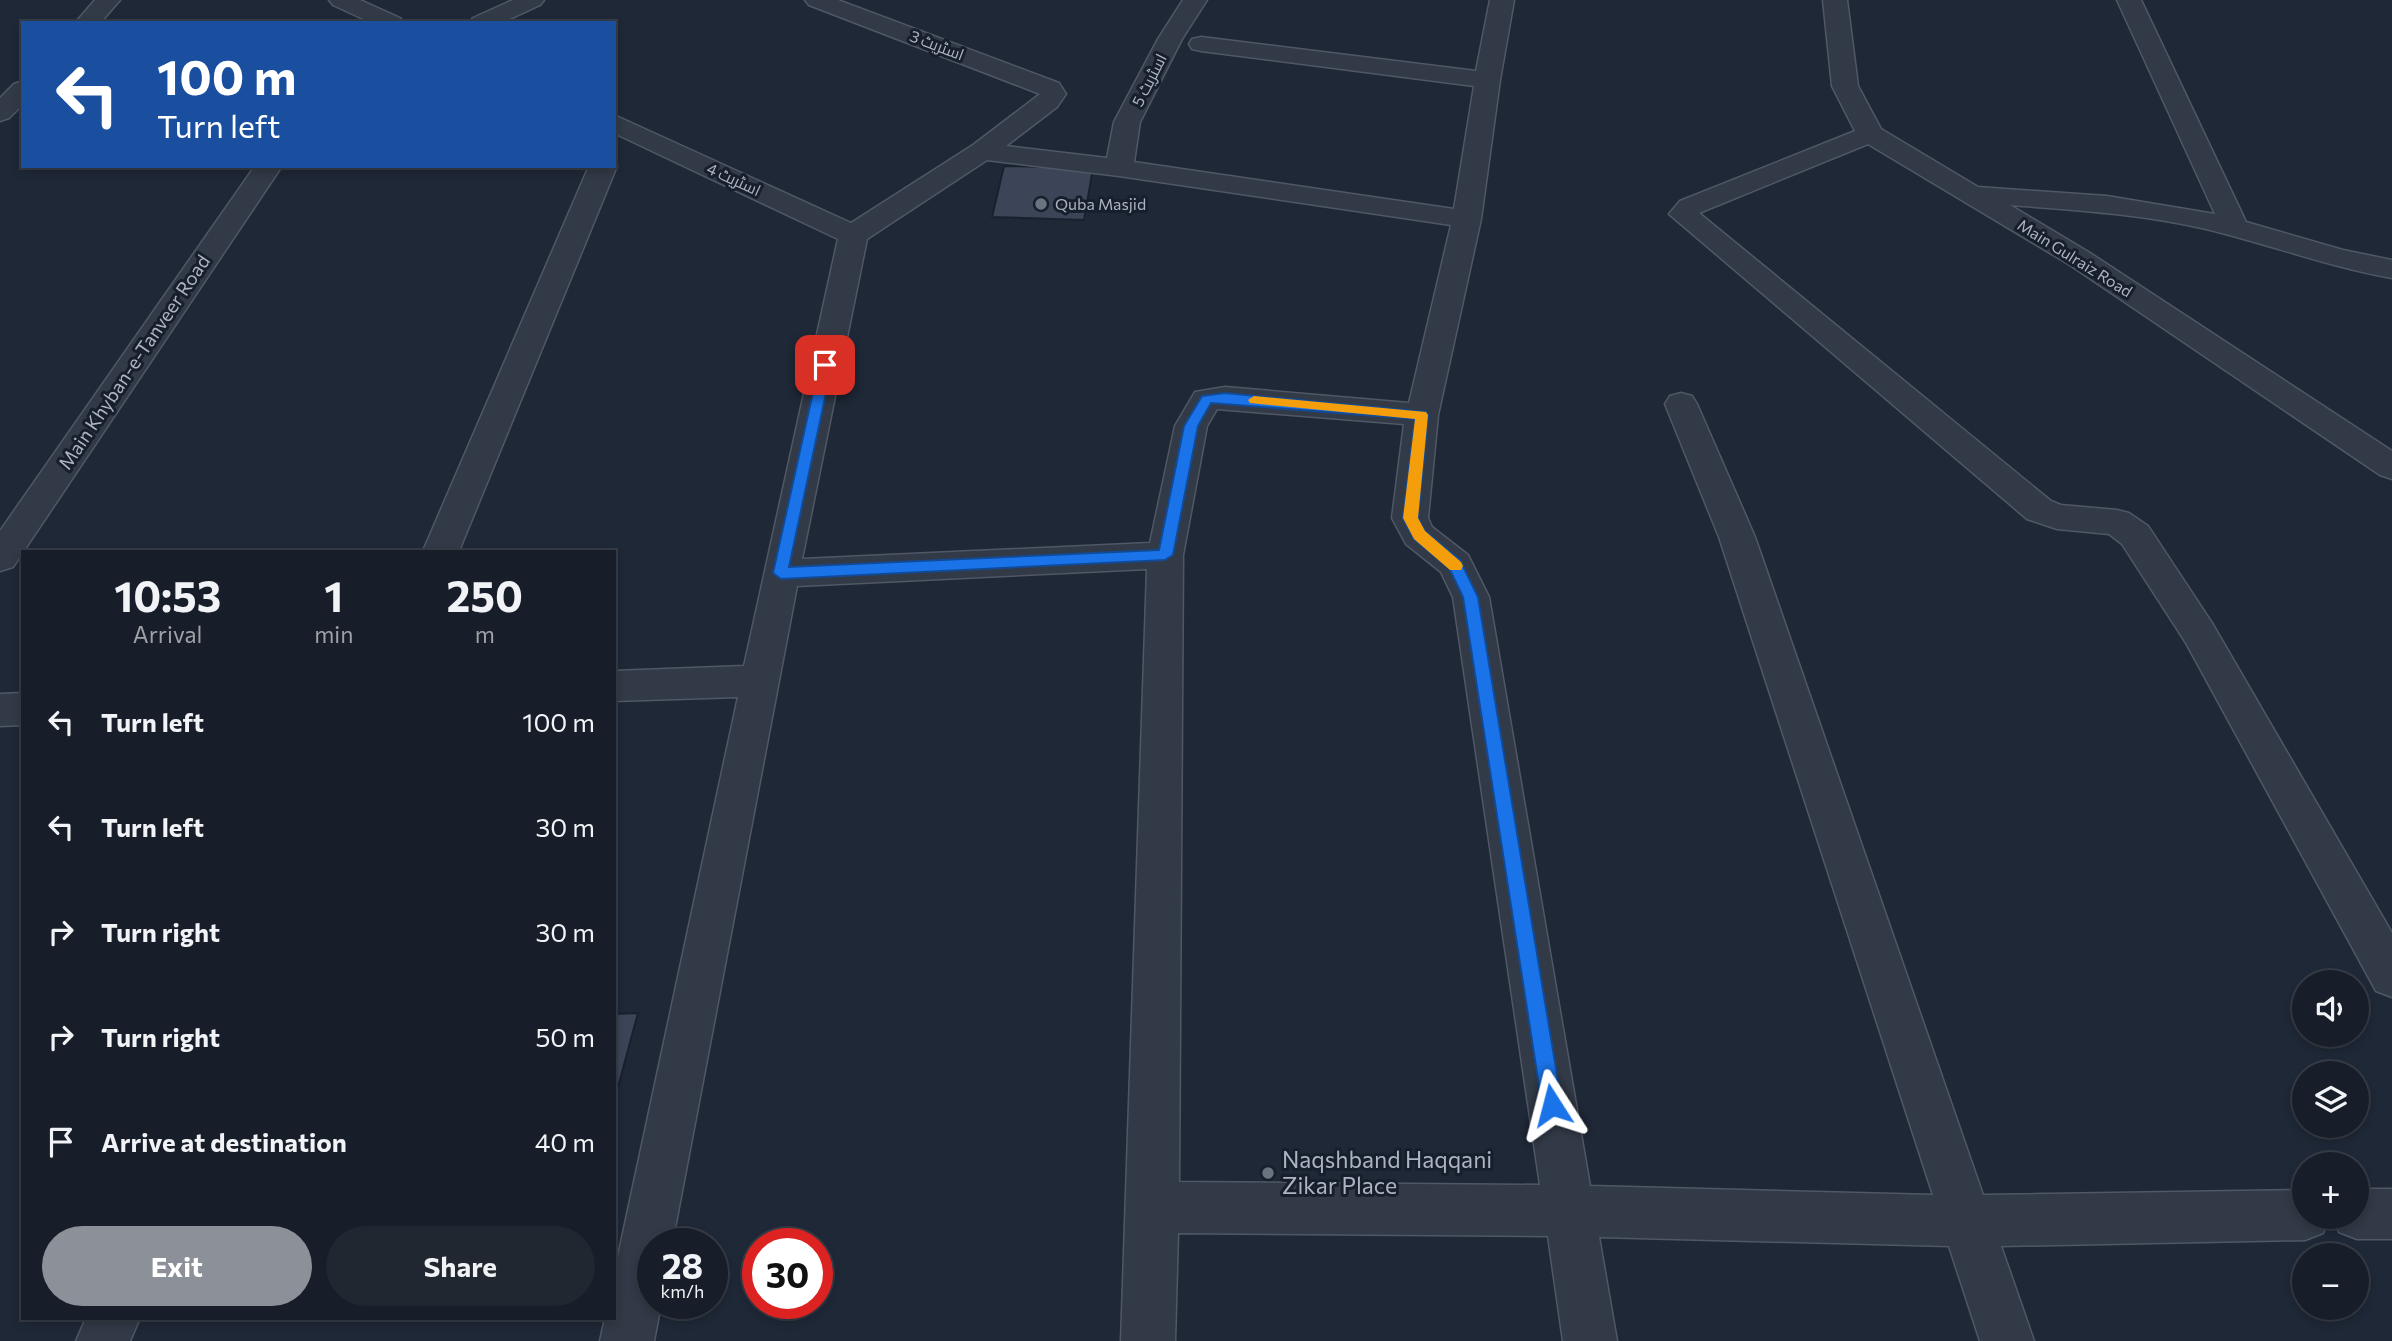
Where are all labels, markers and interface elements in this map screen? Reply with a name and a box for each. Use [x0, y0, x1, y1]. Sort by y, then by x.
street label: اسٹریٹ 3 [907, 26, 967, 64]
text: 100 m [157, 45, 296, 105]
icon: left [42, 49, 133, 140]
street label: اسٹریٹ 5 [1127, 50, 1171, 110]
text: Turn left [157, 105, 281, 145]
street label: اسٹریٹ 4 [704, 158, 764, 200]
place label: Quba Masjid [1055, 194, 1146, 213]
marker: Quba Masjid [1033, 196, 1049, 212]
street label: Main Gulraiz Road [2014, 215, 2136, 301]
street label: Main Khyban-e-Tanveer Road [53, 250, 214, 473]
pin [795, 335, 855, 395]
icon: arrive [806, 346, 844, 384]
text: 10:53 [114, 569, 221, 621]
text: 1 [324, 569, 343, 621]
text: 250 [447, 569, 523, 621]
text: Arrival [133, 620, 202, 648]
text: min [314, 620, 353, 648]
text: m [475, 620, 495, 648]
icon: left [42, 703, 80, 741]
text: Turn left [101, 706, 204, 737]
text: 100 m [522, 706, 595, 737]
icon: left [42, 808, 80, 846]
text: Turn left [101, 811, 204, 842]
text: 30 m [536, 811, 595, 842]
icon: right [42, 913, 80, 951]
text: Turn right [101, 916, 220, 947]
text: 30 m [536, 916, 595, 947]
map controls [2292, 970, 2369, 1320]
button: sound [2292, 970, 2369, 1047]
icon: right [42, 1018, 80, 1056]
text: Turn right [101, 1021, 220, 1052]
text: 50 m [535, 1021, 595, 1052]
button: layers [2292, 1061, 2369, 1138]
position arrow [1515, 1068, 1589, 1142]
icon: arrive [42, 1123, 80, 1161]
text: Arrive at destination [101, 1126, 347, 1157]
text: 40 m [535, 1126, 595, 1157]
place label: Naqshband Haqqani Zikar Place [1282, 1145, 1492, 1199]
button: + [2292, 1152, 2369, 1229]
marker: Naqshband Haqqani Zikar Place [1260, 1165, 1276, 1181]
button: Exit [42, 1226, 312, 1306]
button: Share [326, 1226, 595, 1306]
speed limit sign: 30 [742, 1228, 833, 1319]
text: 28 [662, 1243, 703, 1286]
button: − [2292, 1243, 2369, 1320]
text: km/h [661, 1280, 704, 1302]

